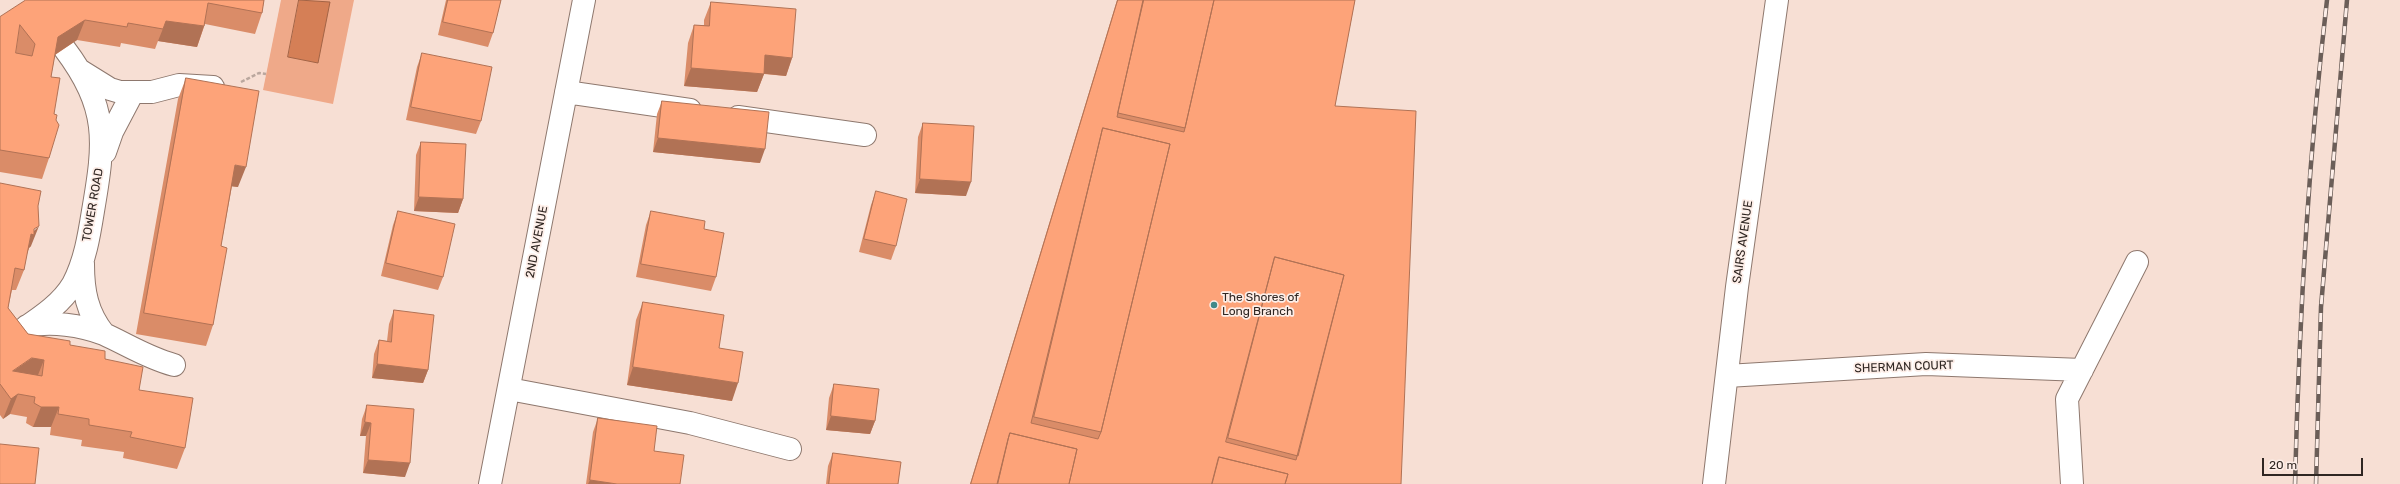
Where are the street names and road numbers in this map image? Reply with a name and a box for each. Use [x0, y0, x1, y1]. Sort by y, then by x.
street label: TOWER ROAD [79, 167, 107, 243]
street label: SAIRS AVENUE [1730, 200, 1756, 284]
street label: 2ND AVENUE [523, 205, 551, 279]
street label: SHERMAN COURT [1854, 358, 1954, 376]

